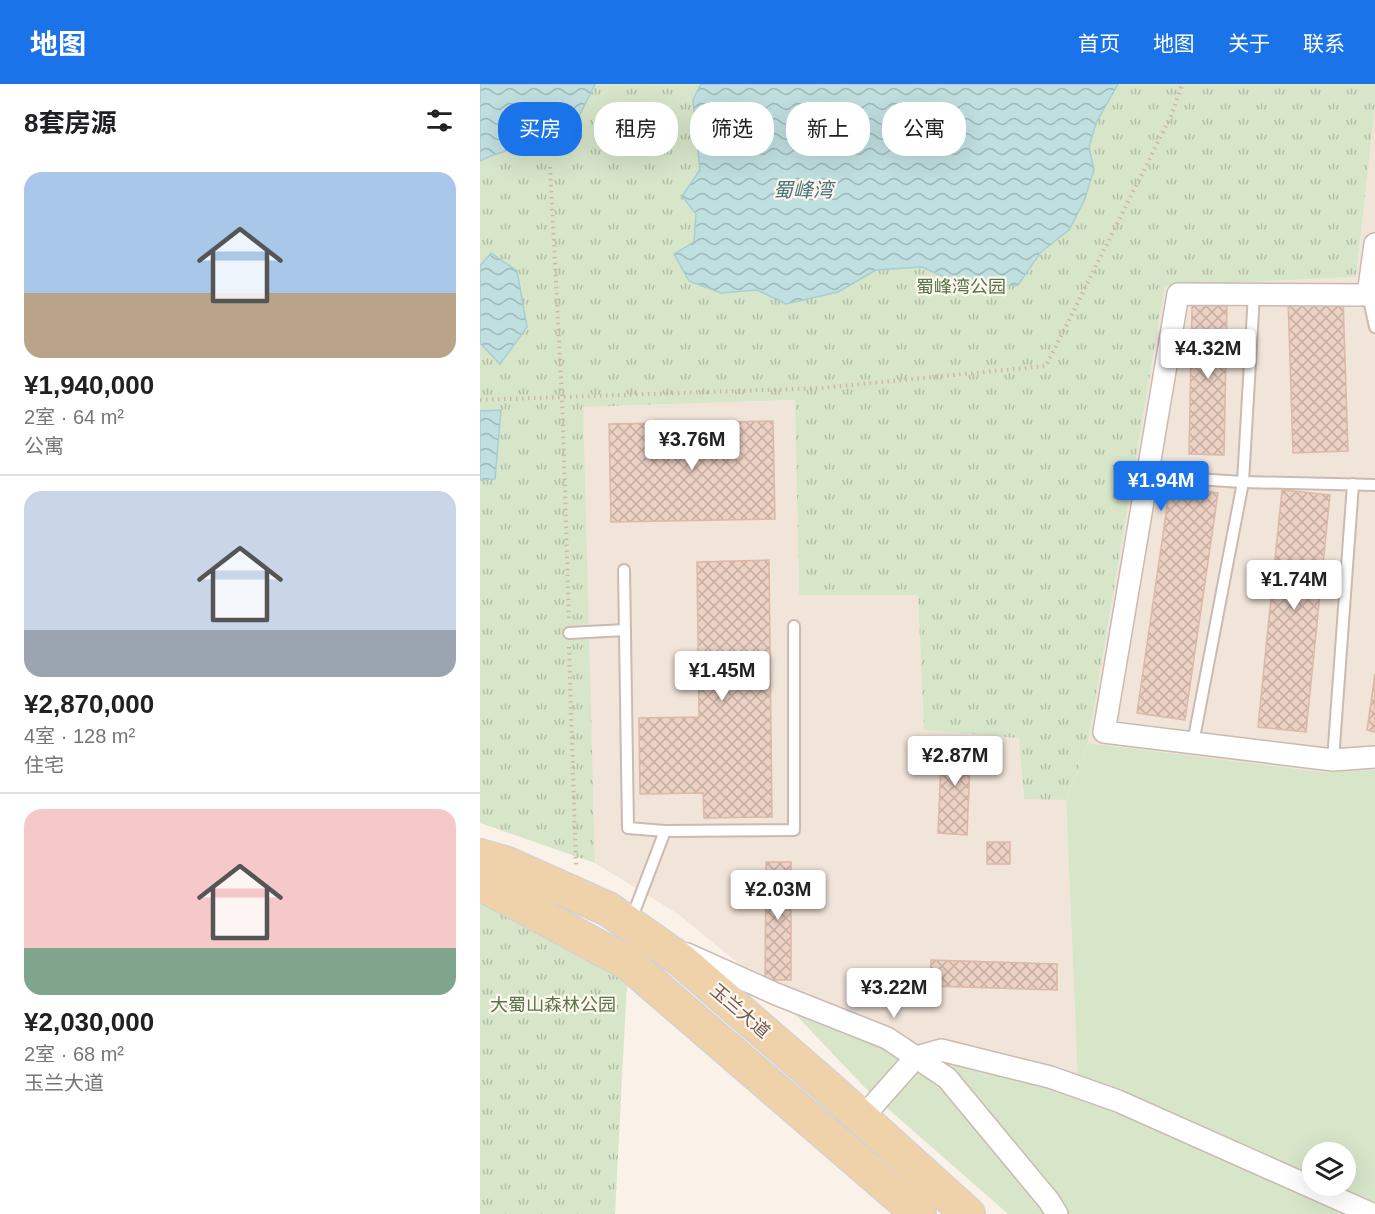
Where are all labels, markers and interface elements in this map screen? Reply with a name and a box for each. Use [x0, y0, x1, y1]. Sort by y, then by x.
text: 地图 [30, 29, 86, 60]
text: 首页 [1078, 32, 1120, 55]
text: 地图 [1153, 32, 1195, 55]
text: 关于 [1228, 32, 1270, 55]
text: 联系 [1303, 32, 1345, 55]
chip: 买房 [498, 102, 582, 156]
chip: 租房 [594, 102, 678, 156]
chip: 筛选 [690, 102, 774, 156]
chip: 新上 [786, 102, 870, 156]
chip: 公寓 [882, 102, 966, 156]
icon: filters [423, 104, 456, 137]
text: 8套房源 [24, 108, 116, 138]
water label: 蜀峰湾 [773, 179, 836, 201]
icon: home [186, 211, 294, 319]
park label: 蜀峰湾公园 [916, 277, 1006, 297]
pin: ¥4.32M [1159, 329, 1257, 380]
text: ¥4.32M [1175, 337, 1241, 359]
text: ¥1,940,000 [24, 370, 154, 400]
text: 2室 · 64 m² [24, 406, 124, 428]
pin: ¥3.76M [643, 420, 741, 471]
text: ¥3.76M [659, 428, 725, 450]
text: 公寓 [24, 435, 64, 457]
pin: ¥1.94M [1112, 461, 1210, 512]
text: ¥1.94M [1128, 469, 1194, 491]
icon: home [186, 530, 294, 638]
pin: ¥1.74M [1245, 560, 1343, 611]
text: ¥1.74M [1261, 568, 1327, 590]
pin: ¥1.45M [673, 651, 771, 702]
text: ¥1.45M [689, 659, 755, 681]
text: ¥2,870,000 [24, 689, 154, 719]
text: 4室 · 128 m² [24, 725, 135, 747]
pin: ¥2.87M [906, 736, 1004, 787]
text: ¥2.87M [922, 744, 988, 766]
text: 住宅 [24, 754, 64, 776]
icon: home [186, 848, 294, 956]
pin: ¥2.03M [729, 870, 827, 921]
text: ¥2.03M [745, 878, 811, 900]
pin: ¥3.22M [845, 968, 943, 1019]
text: ¥3.22M [861, 976, 927, 998]
street label: 玉兰大道 [706, 980, 774, 1042]
park label: 大蜀山森林公园 [490, 995, 616, 1015]
text: ¥2,030,000 [24, 1007, 154, 1037]
text: 2室 · 68 m² [24, 1043, 124, 1065]
text: 玉兰大道 [24, 1072, 104, 1094]
map controls [1302, 1142, 1356, 1196]
button: layers [1302, 1142, 1356, 1196]

